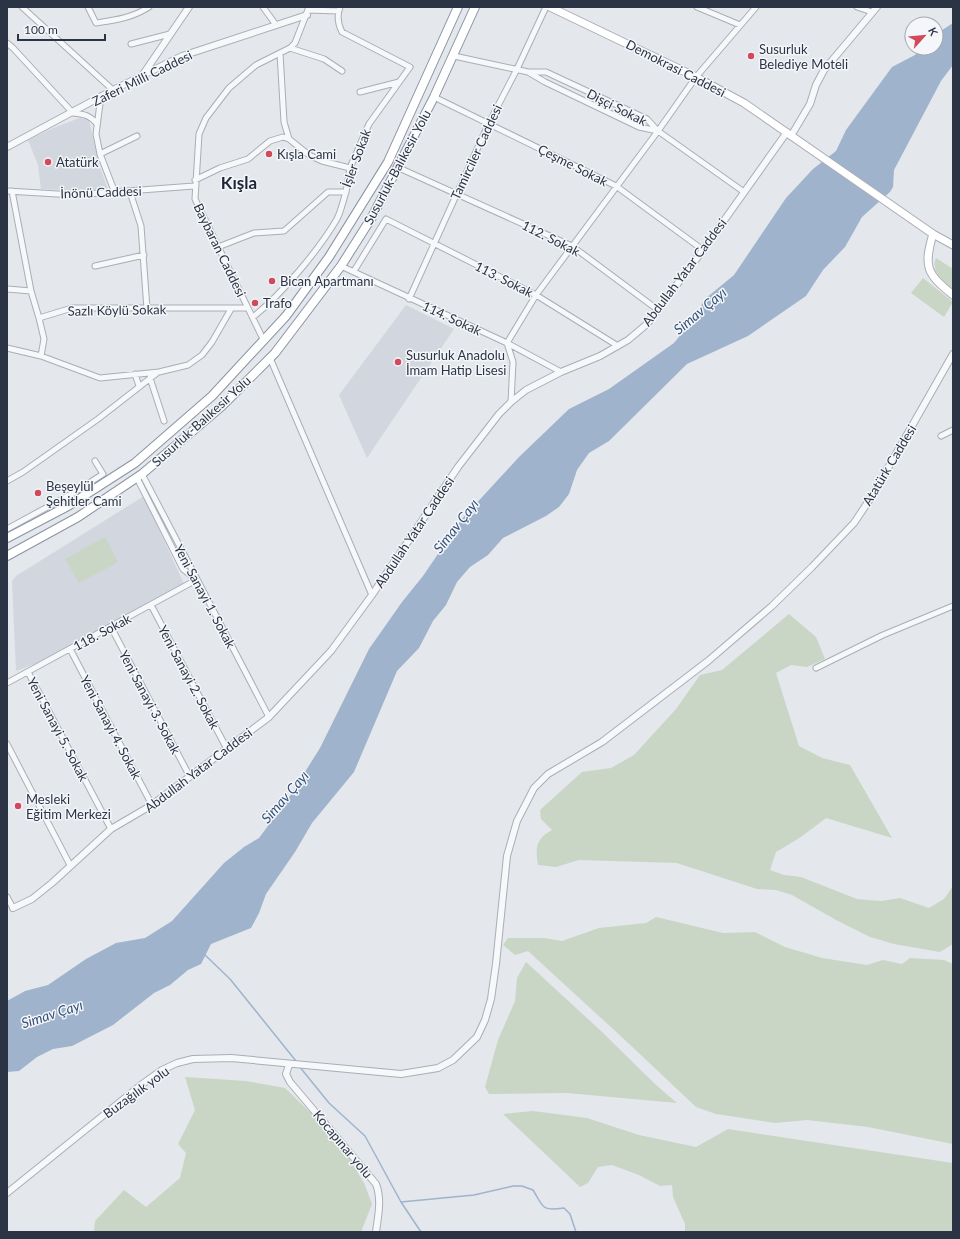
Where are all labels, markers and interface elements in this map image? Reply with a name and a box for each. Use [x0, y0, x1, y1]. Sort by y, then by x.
scale bar [18, 16, 105, 42]
north arrow [904, 16, 944, 56]
text: 100 m [24, 22, 58, 37]
text: K [926, 25, 941, 38]
street label: Demokrasi Caddesi [623, 36, 729, 100]
place label: Susurluk Belediye Moteli [759, 41, 848, 72]
street label: Zaferi Milli Caddesi [89, 47, 195, 109]
marker: Susurluk Belediye Moteli [746, 51, 756, 61]
street label: Dişçi Sokak [584, 85, 650, 129]
street label: Tamirciler Caddesi [447, 102, 505, 202]
street label: Susurluk-Balıkesir Yolu [360, 107, 434, 227]
street label: İşler Sokak [338, 126, 374, 189]
street label: Çeşme Sokak [536, 141, 611, 190]
place label: Kışla Cami [277, 146, 336, 162]
marker: Kışla Cami [264, 149, 274, 159]
place label: Atatürk [56, 154, 99, 170]
marker: Atatürk [43, 157, 53, 167]
district label: Kışla [221, 172, 257, 193]
street label: İnönü Caddesi [60, 183, 142, 201]
street label: Baybaran Caddesi [190, 201, 250, 299]
street label: Abdullah Yatar Caddesi [638, 215, 730, 329]
street label: 112. Sokak [519, 217, 583, 260]
street label: 113. Sokak [472, 258, 536, 301]
place label: Bican Apartmanı [280, 273, 374, 289]
marker: Bican Apartmanı [267, 276, 277, 286]
water label: Simav Çayı [670, 284, 730, 338]
place label: Trafo [263, 295, 292, 311]
street label: 114. Sokak [420, 297, 484, 339]
marker: Trafo [250, 298, 260, 308]
street label: Sazlı Köylü Sokak [68, 301, 167, 319]
place label: Susurluk Anadolu İmam Hatip Lisesi [406, 347, 506, 378]
marker: Susurluk Anadolu İmam Hatip Lisesi [393, 357, 403, 367]
street label: Susurluk-Balıkesir Yolu [148, 372, 254, 470]
street label: Atatürk Caddesi [859, 422, 919, 508]
street label: Abdullah Yatar Caddesi [371, 473, 457, 591]
place label: Beşeylül Şehitler Cami [46, 478, 122, 509]
marker: Beşeylül Şehitler Cami [33, 488, 43, 498]
water label: Simav Çayı [429, 495, 482, 556]
street label: Yeni Sanayi 1. Sokak [171, 541, 239, 651]
street label: 118. Sokak [70, 610, 134, 654]
street label: Yeni Sanayi 2. Sokak [155, 622, 223, 732]
street label: Yeni Sanayi 3. Sokak [116, 647, 184, 757]
street label: Yeni Sanayi 4. Sokak [77, 672, 145, 782]
street label: Yeni Sanayi 5. Sokak [24, 674, 92, 784]
street label: Abdullah Yatar Caddesi [141, 724, 255, 816]
water label: Simav Çayı [257, 767, 312, 826]
place label: Mesleki Eğitim Merkezi [26, 791, 111, 822]
marker: Mesleki Eğitim Merkezi [13, 801, 23, 811]
water label: Simav Çayı [19, 996, 85, 1031]
street label: Buzağılık yolu [100, 1063, 172, 1121]
street label: Kocapınar yolu [310, 1107, 376, 1181]

